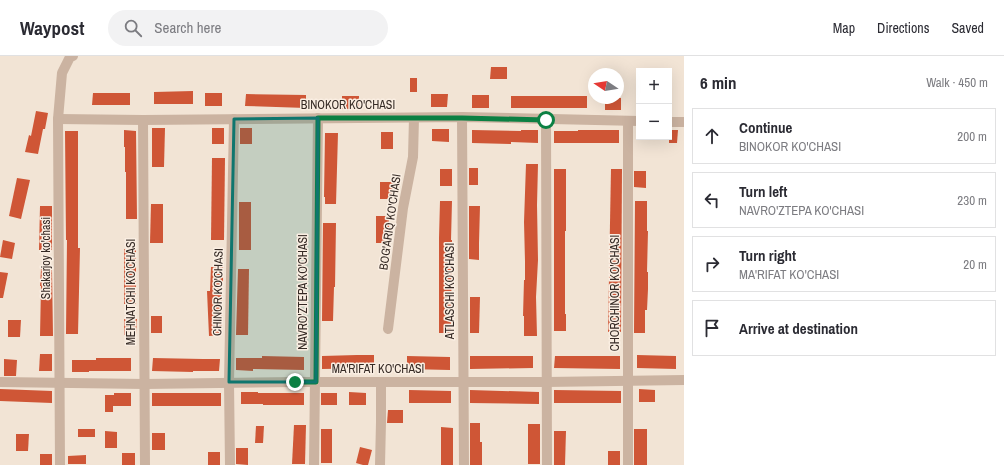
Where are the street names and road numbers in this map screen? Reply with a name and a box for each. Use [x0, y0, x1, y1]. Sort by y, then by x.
street label: BINOKOR KO'CHASI [301, 97, 395, 113]
street label: BOG'ARIQ KO'CHASI [375, 173, 405, 271]
street label: Shakarjoy ko'chasi [38, 217, 54, 299]
street label: NAVRO'ZTEPA KO'CHASI [295, 234, 311, 350]
street label: CHORCHINOR KO'CHASI [607, 235, 623, 351]
street label: MEHNATCHI KO'CHASI [123, 239, 139, 345]
street label: ATLASCHI KO'CHASI [442, 243, 458, 340]
street label: CHINOR KO'CHASI [209, 248, 227, 336]
street label: MA'RIFAT KO'CHASI [332, 361, 424, 377]

